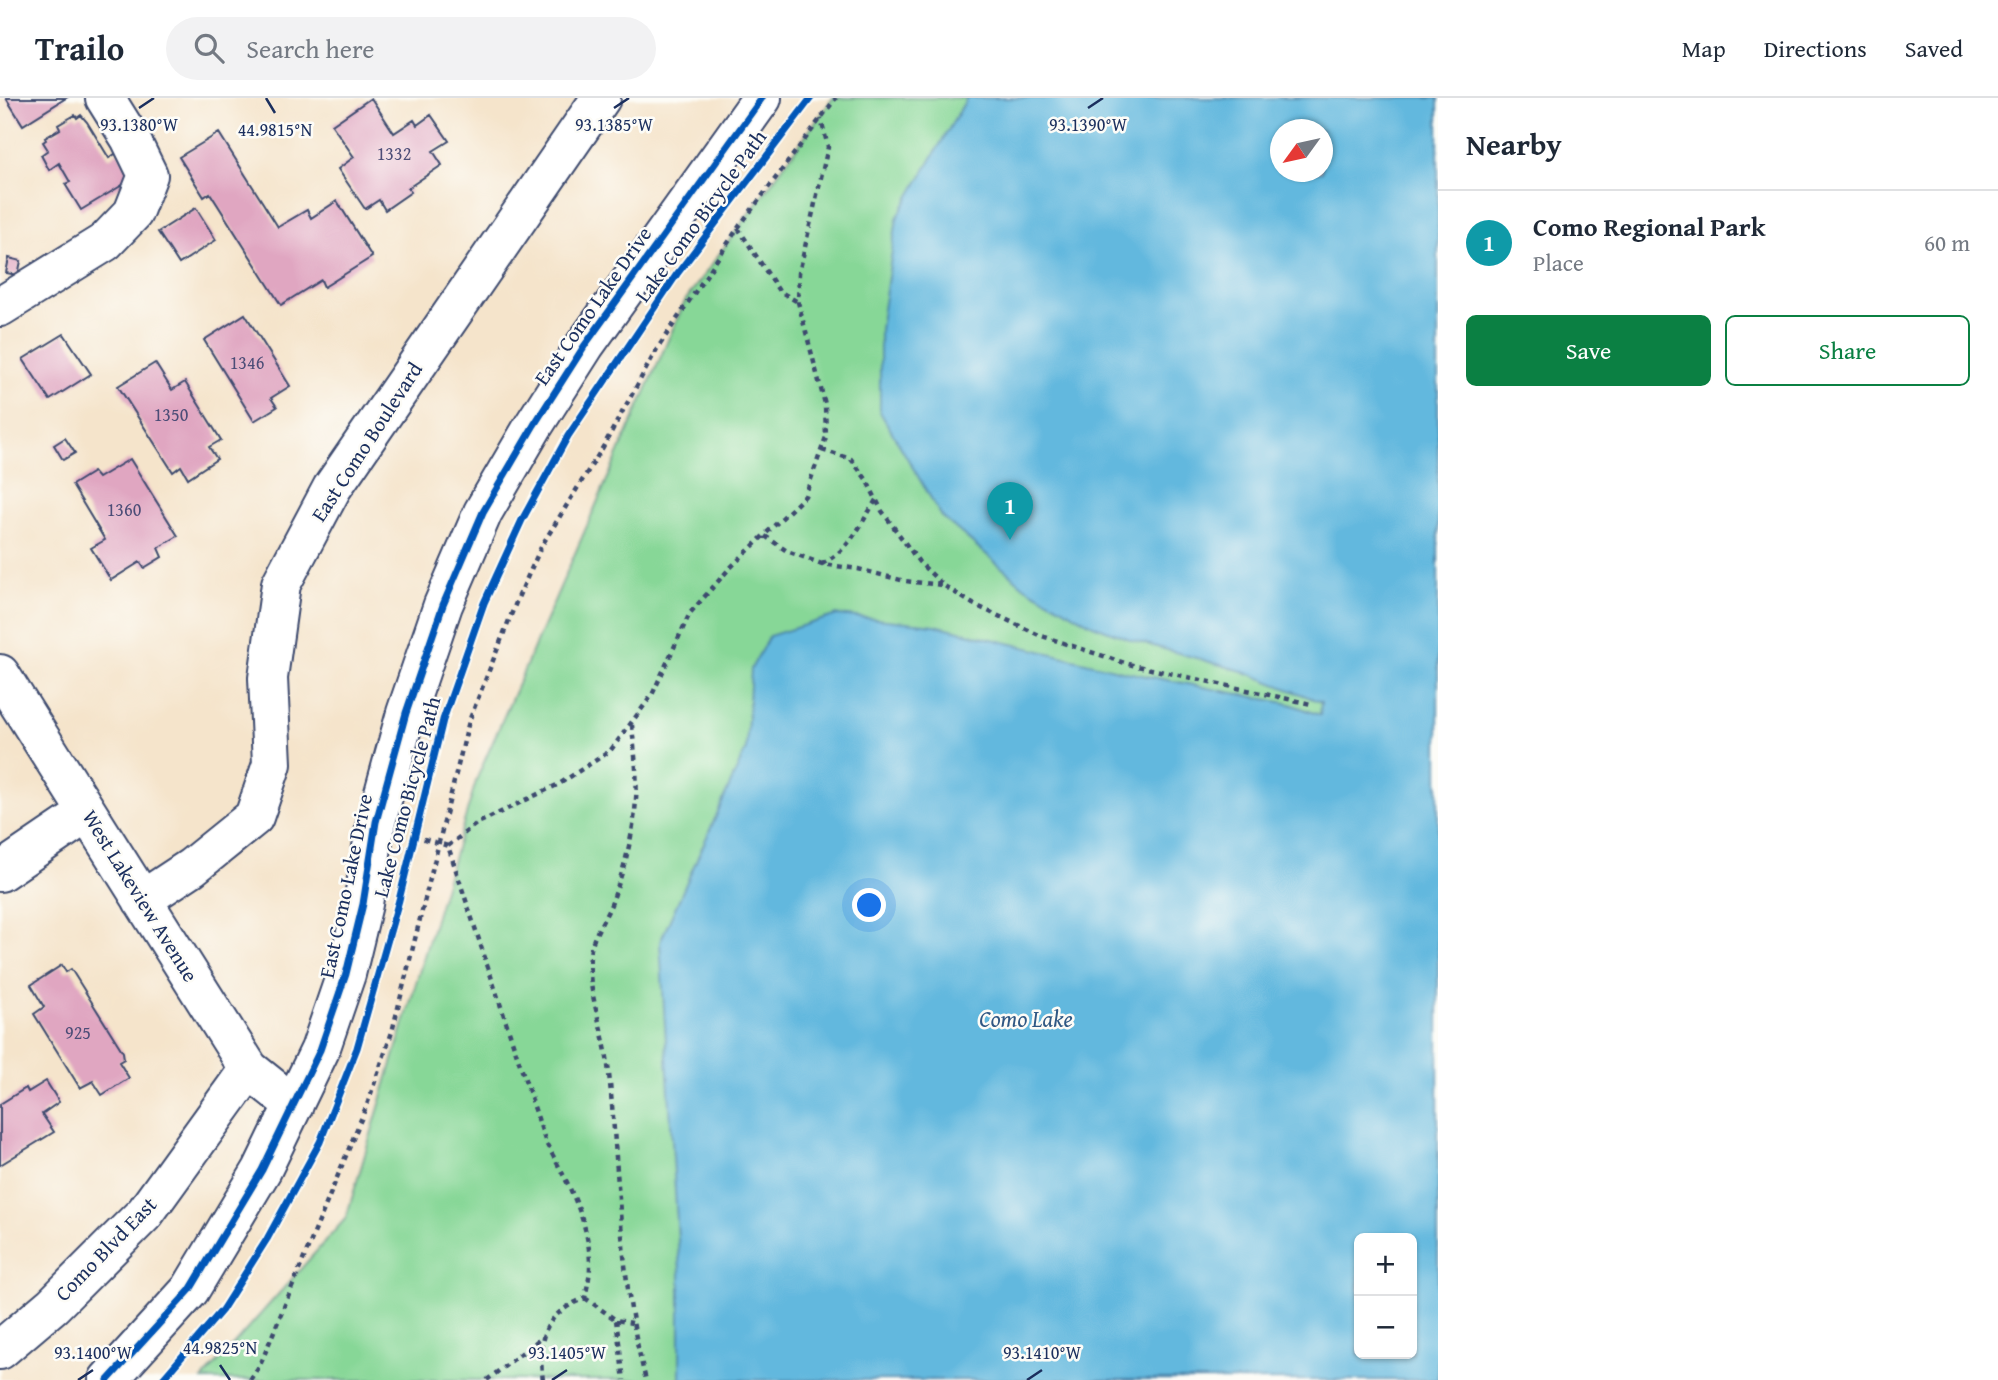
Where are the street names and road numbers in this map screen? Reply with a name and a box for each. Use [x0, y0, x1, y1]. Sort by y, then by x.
street label: Lake Como Bicycle Path [627, 123, 774, 308]
street label: East Como Lake Drive [526, 220, 659, 391]
street label: East Como Boulevard [303, 355, 430, 528]
street label: Lake Como Bicycle Path [365, 693, 448, 901]
street label: East Como Lake Drive [311, 791, 380, 981]
street label: West Lakeview Avenue [75, 804, 206, 988]
street label: Como Blvd East [48, 1189, 164, 1308]

